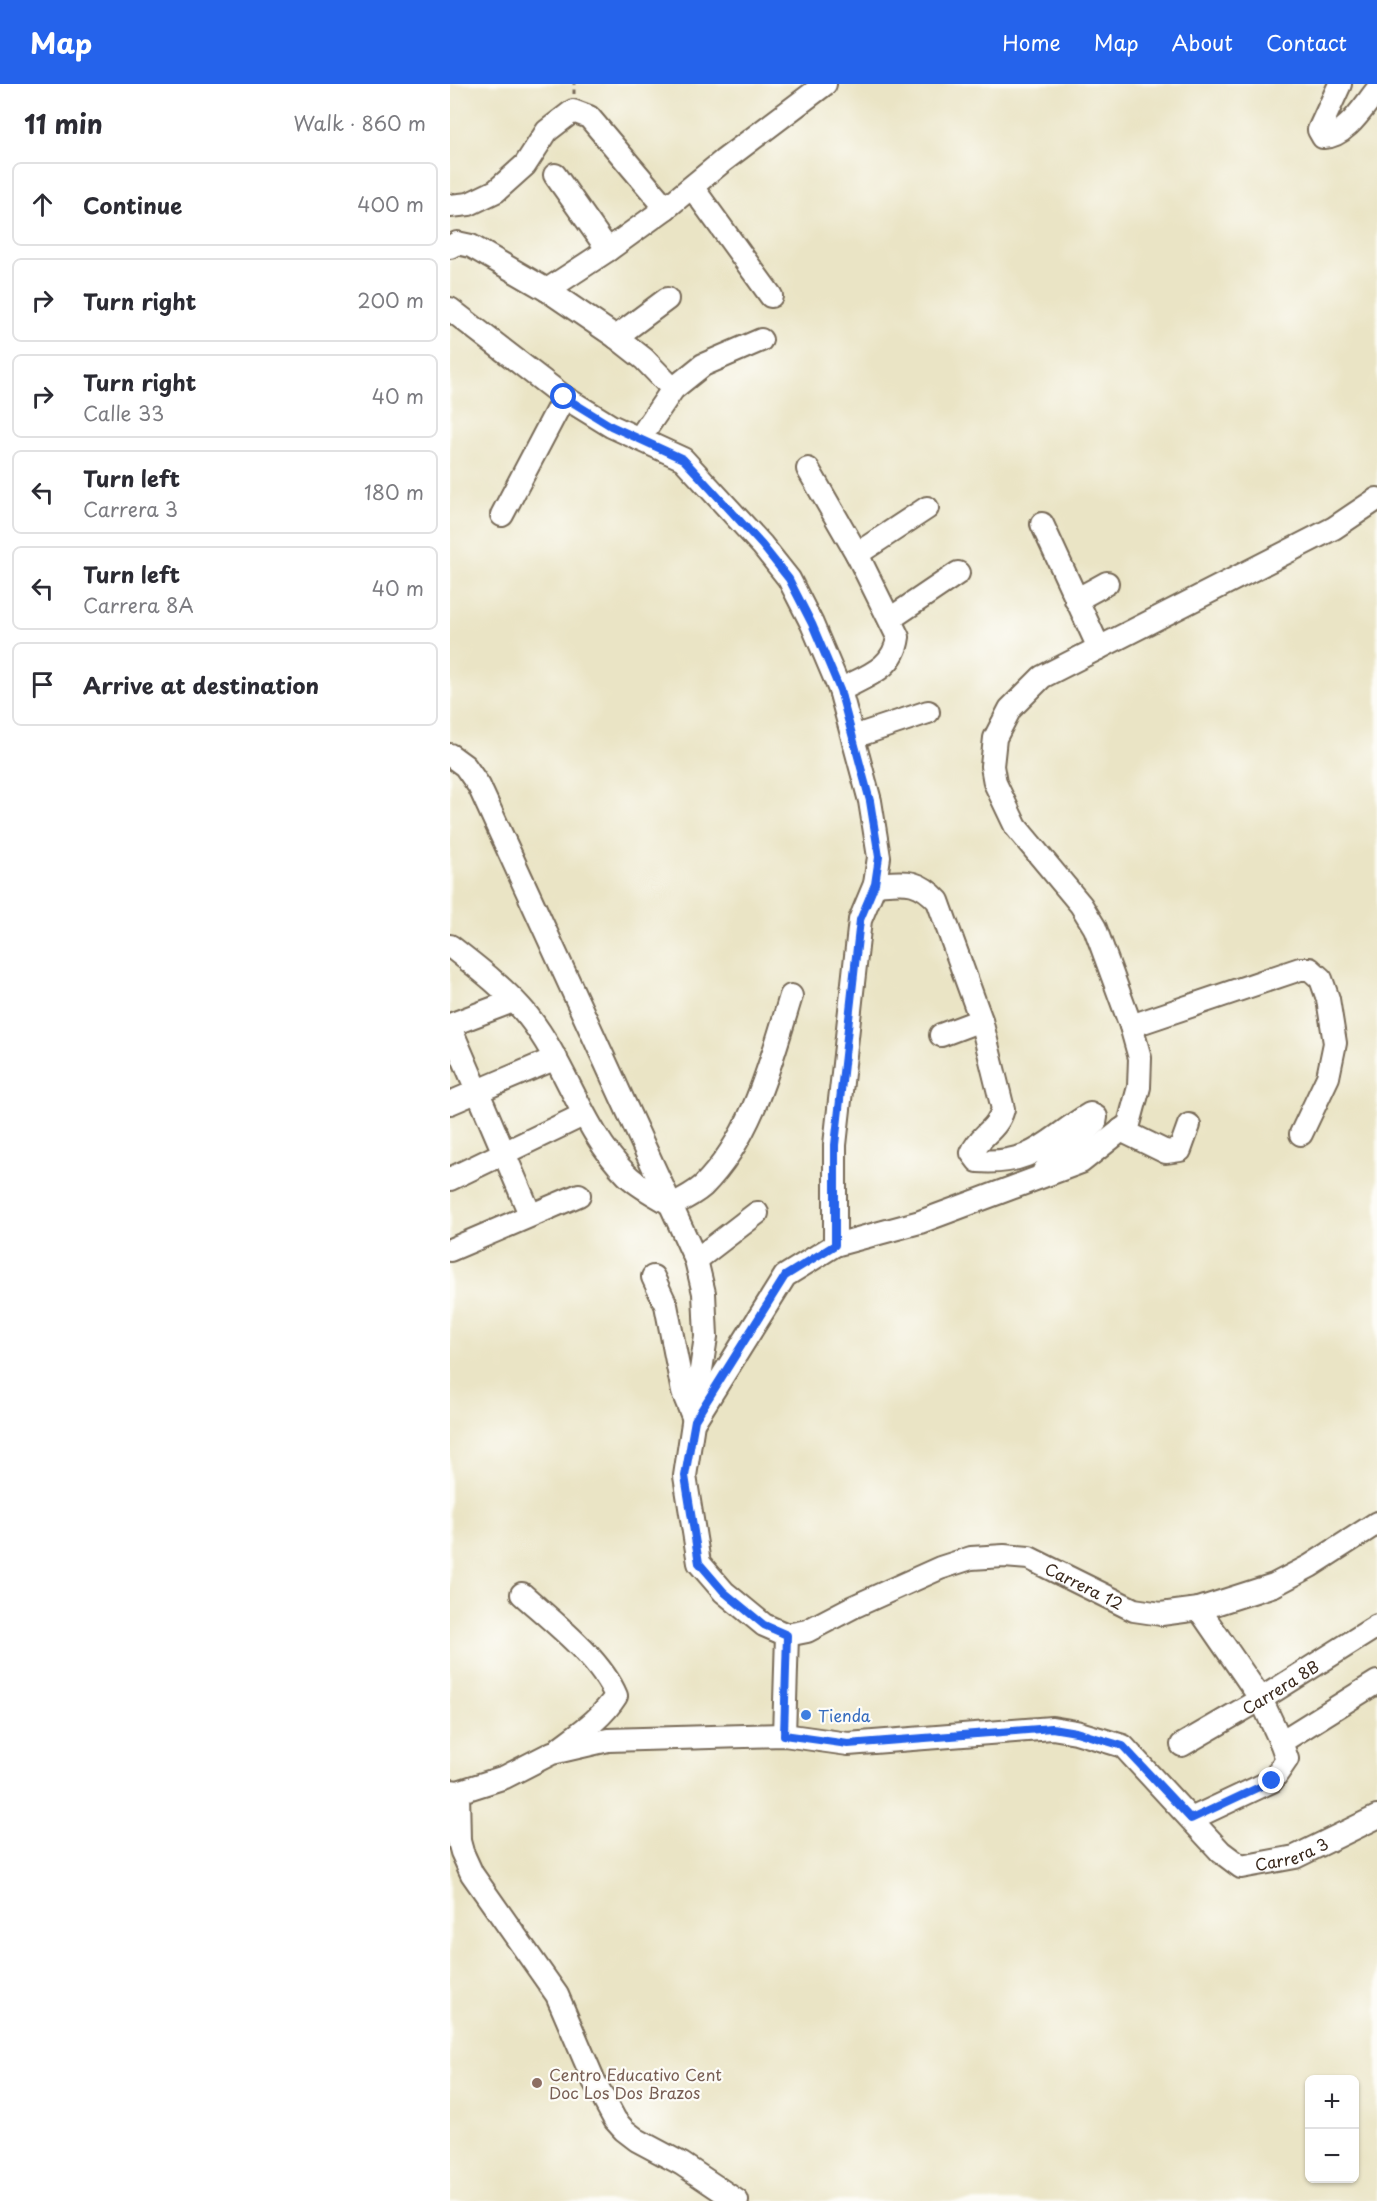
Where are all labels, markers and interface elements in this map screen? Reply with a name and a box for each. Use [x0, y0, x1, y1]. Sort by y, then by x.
text: Map [30, 21, 92, 64]
text: Home [1002, 26, 1061, 58]
text: Map [1094, 26, 1139, 58]
text: About [1172, 26, 1233, 58]
text: Contact [1266, 26, 1347, 58]
text: 11 min [24, 104, 103, 143]
text: Walk · 860 m [294, 108, 426, 138]
icon: ahead [26, 188, 59, 221]
text: Continue [83, 188, 182, 221]
text: 400 m [357, 189, 424, 219]
icon: right [26, 284, 59, 317]
text: Turn right [83, 284, 196, 317]
text: 200 m [357, 285, 424, 315]
text: Turn right [83, 365, 196, 398]
icon: right [26, 380, 59, 413]
text: 40 m [372, 381, 424, 411]
route start [550, 383, 576, 409]
text: Calle 33 [83, 398, 164, 428]
text: Turn left [83, 461, 180, 494]
icon: left [26, 476, 59, 509]
text: 180 m [364, 477, 424, 507]
text: Carrera 3 [83, 494, 178, 524]
text: Turn left [83, 557, 180, 590]
icon: left [26, 572, 59, 605]
text: 40 m [372, 573, 424, 603]
text: Carrera 8A [83, 590, 194, 620]
icon: arrive [26, 668, 59, 701]
text: Arrive at destination [83, 668, 319, 701]
street label: Carrera 12 [1041, 1556, 1128, 1615]
street label: Carrera 8B [1237, 1654, 1323, 1720]
place label: Tienda [818, 1703, 871, 1727]
marker: Tienda [799, 1708, 813, 1722]
route end [1258, 1767, 1284, 1793]
street label: Carrera 3 [1253, 1831, 1332, 1876]
place label: Centro Educativo Cent Doc Los Dos Brazos [549, 2062, 722, 2104]
map controls [1305, 2075, 1359, 2183]
button: + [1305, 2075, 1359, 2129]
marker: Centro Educativo Cent Doc Los Dos Brazos [530, 2076, 544, 2090]
button: − [1305, 2129, 1359, 2183]

